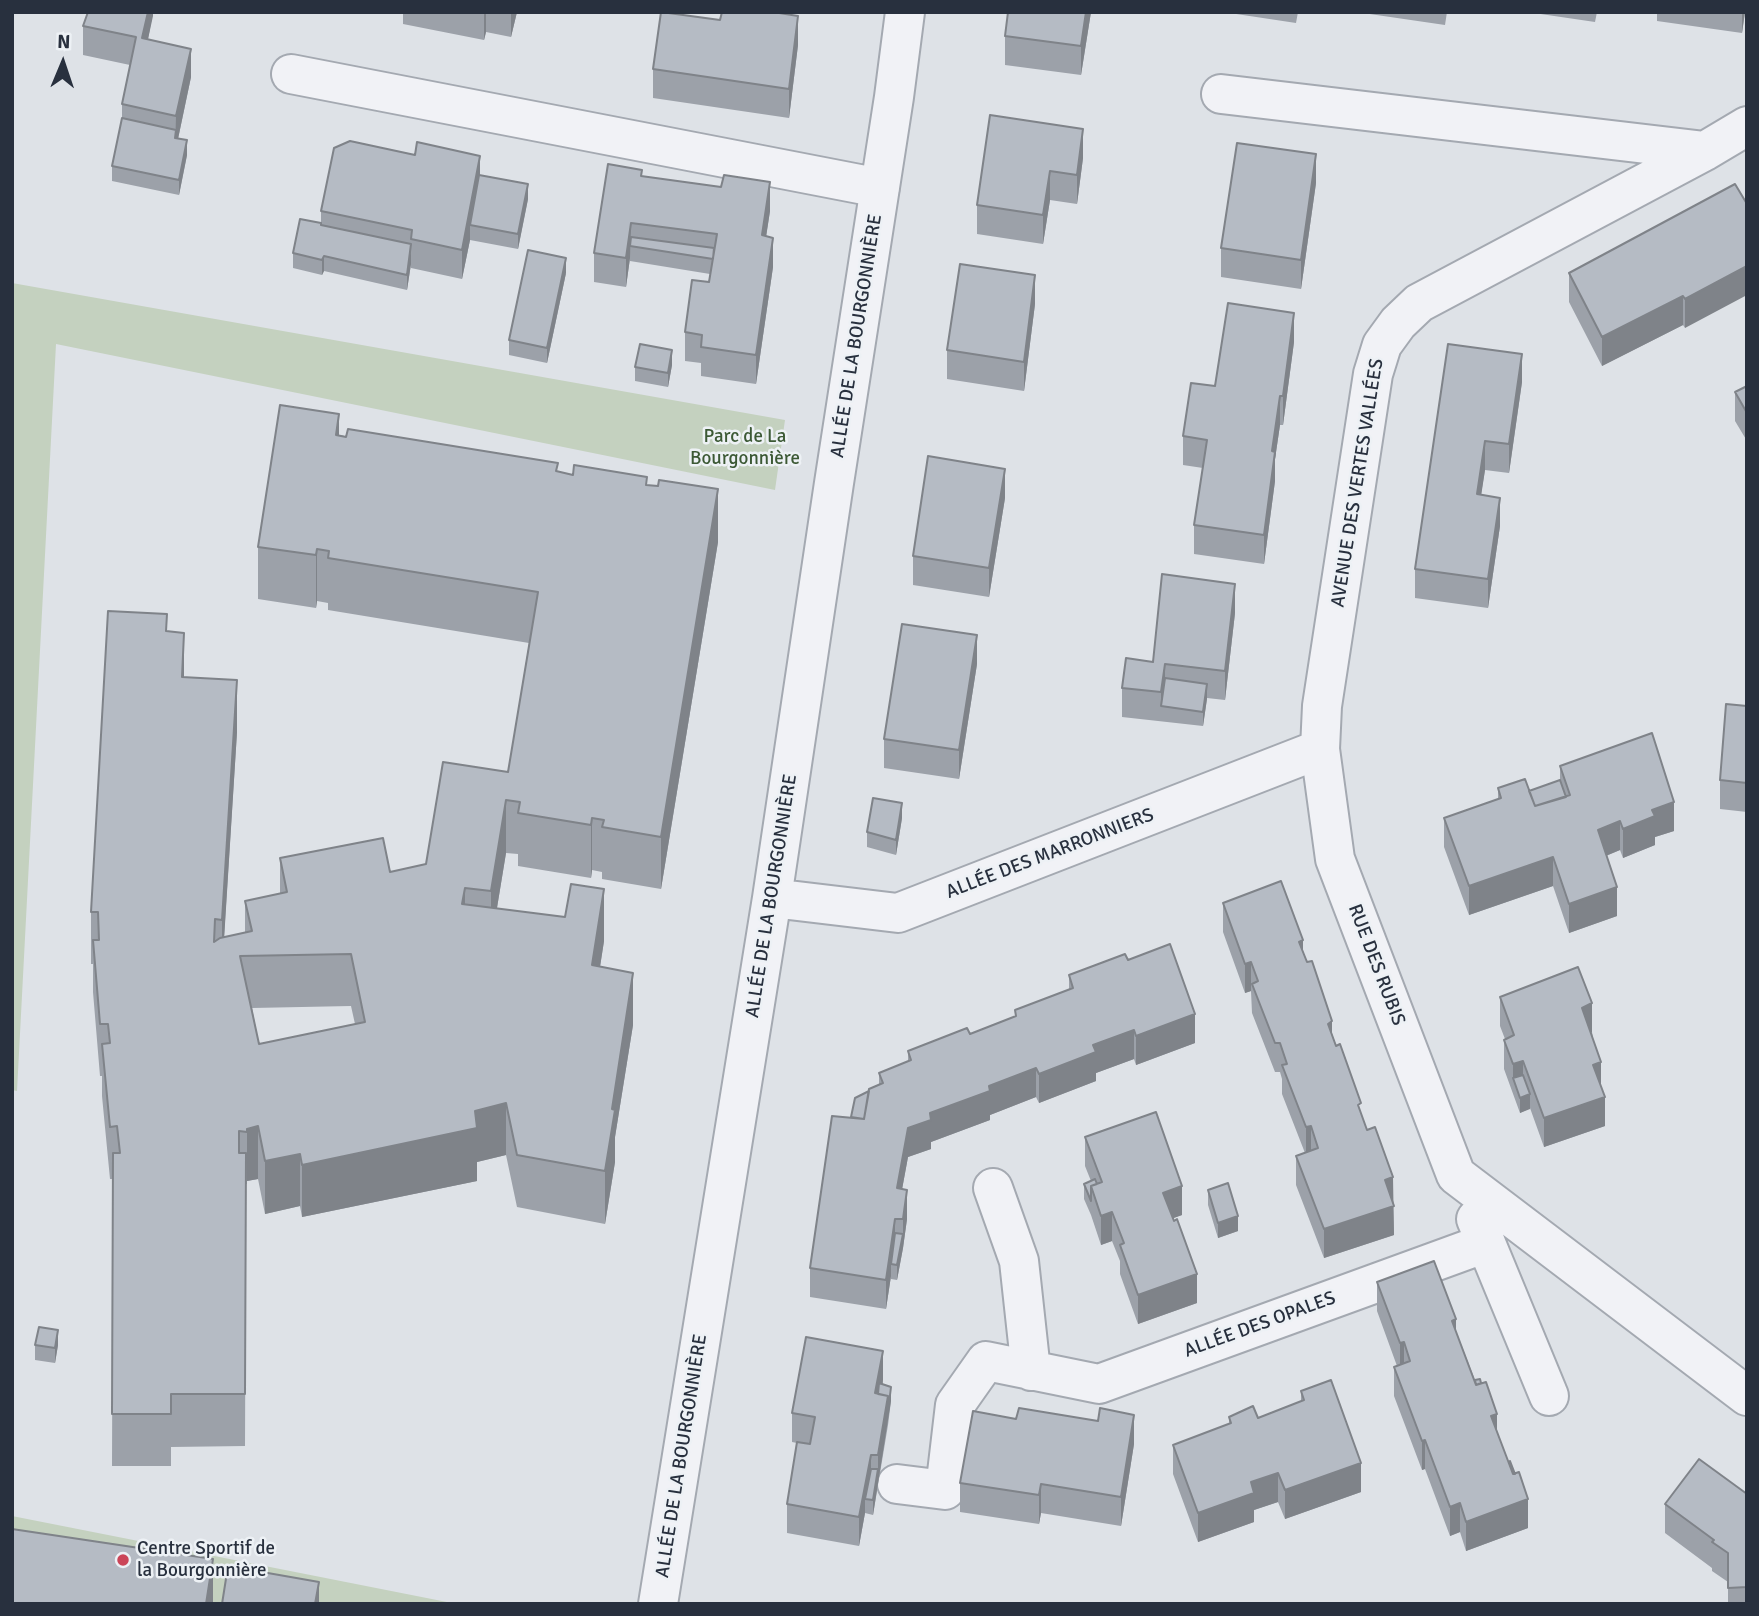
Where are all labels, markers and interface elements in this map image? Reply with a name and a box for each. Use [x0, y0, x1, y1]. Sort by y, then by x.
north arrow [28, 28, 98, 98]
text: N [57, 30, 71, 54]
street label: ALLÉE DE LA BOURGONNIÈRE [826, 213, 888, 459]
street label: AVENUE DES VERTES VALLÉES [1327, 357, 1389, 609]
park label: Parc de La Bourgonnière [690, 426, 800, 470]
street label: ALLÉE DE LA BOURGONNIÈRE [741, 773, 803, 1019]
street label: ALLÉE DES MARRONNIERS [943, 804, 1157, 904]
street label: RUE DES RUBIS [1342, 901, 1410, 1029]
street label: ALLÉE DES OPALES [1181, 1287, 1339, 1363]
street label: ALLÉE DE LA BOURGONNIÈRE [651, 1333, 713, 1579]
place label: Centre Sportif de la Bourgonnière [137, 1538, 275, 1582]
marker: Centre Sportif de la Bourgonnière [115, 1552, 131, 1568]

